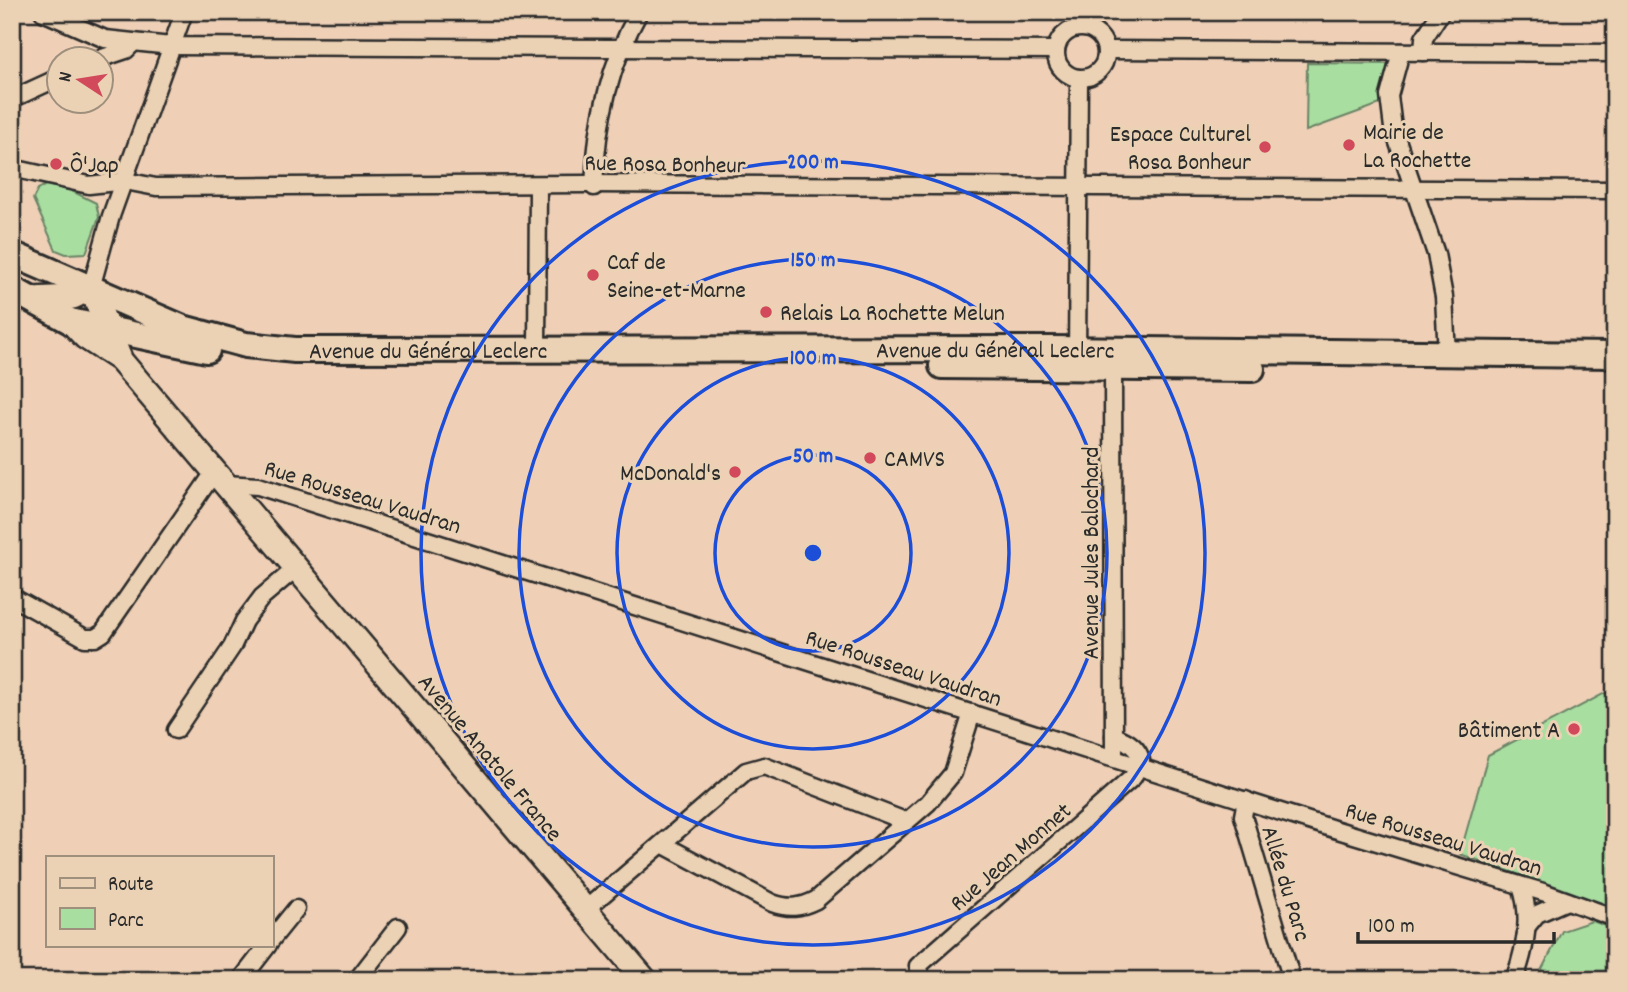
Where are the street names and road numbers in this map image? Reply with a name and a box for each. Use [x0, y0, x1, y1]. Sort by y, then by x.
street label: Rue Rosa Bonheur [584, 148, 746, 184]
street label: Avenue du Général Leclerc [876, 335, 1115, 370]
street label: Avenue du Général Leclerc [309, 336, 547, 370]
street label: Avenue Jules Balochard [1076, 446, 1110, 660]
street label: Rue Rousseau Vaudran [259, 453, 465, 545]
street label: Rue Rousseau Vaudran [801, 622, 1005, 718]
street label: Avenue Anatole France [408, 668, 569, 850]
street label: Rue Rousseau Vaudran [1340, 795, 1546, 887]
street label: Rue Jean Monnet [944, 796, 1080, 921]
street label: Allée du Parc [1251, 822, 1318, 946]

